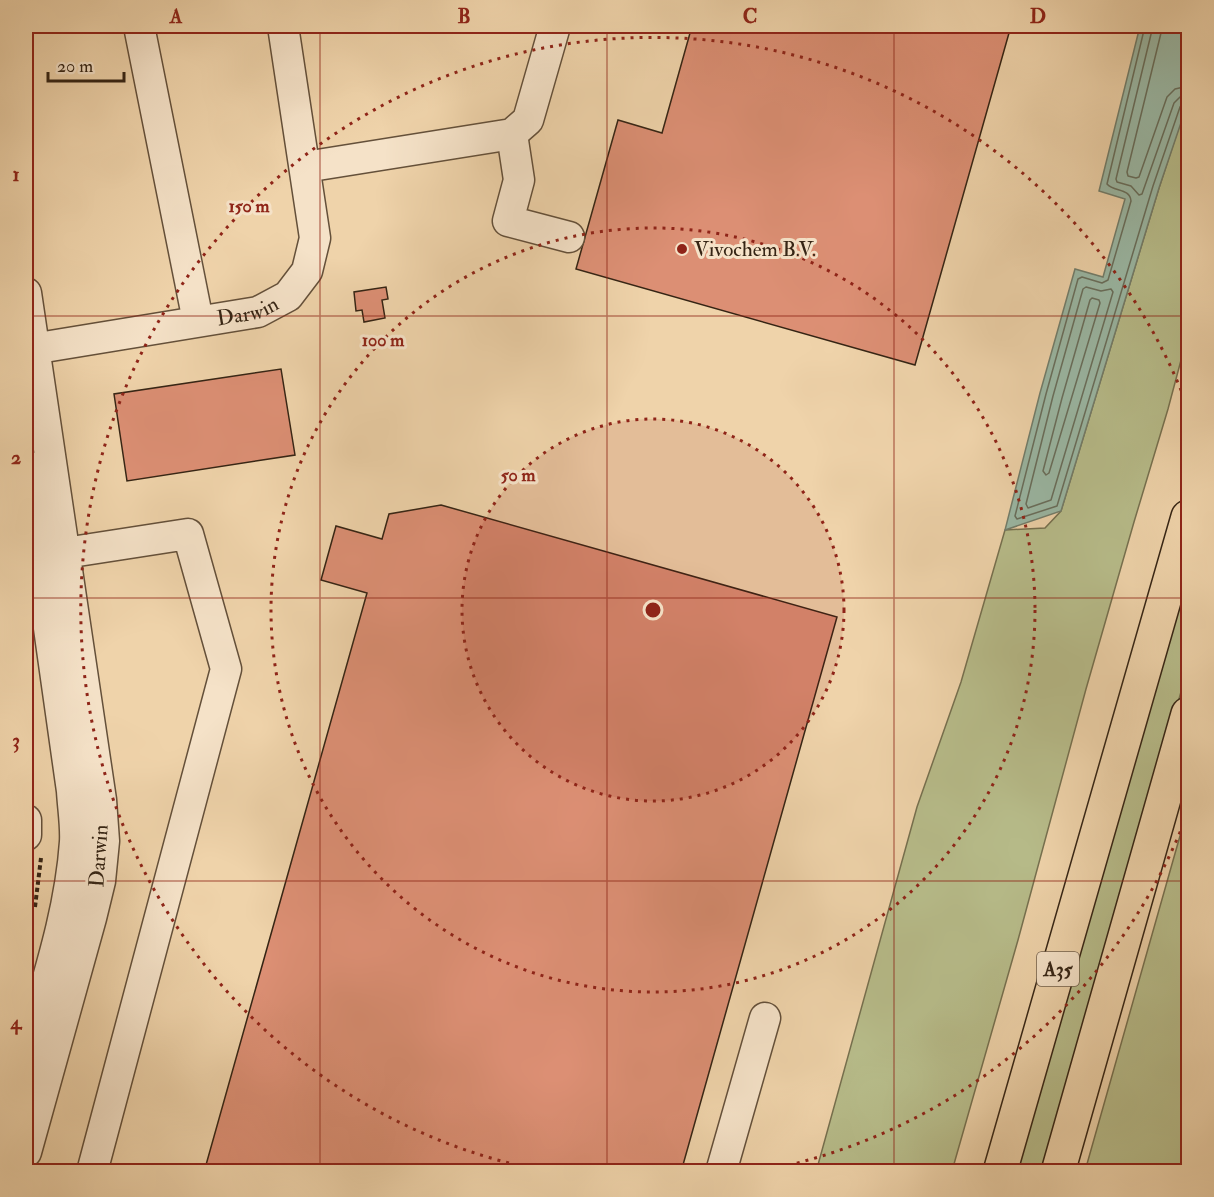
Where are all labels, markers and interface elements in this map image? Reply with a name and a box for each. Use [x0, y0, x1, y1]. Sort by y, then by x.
text: A [169, 4, 183, 29]
text: B [457, 4, 471, 29]
text: C [743, 4, 757, 29]
text: D [1030, 4, 1046, 29]
scale bar [48, 45, 124, 83]
text: 20 m [57, 55, 93, 78]
text: 1 [12, 162, 20, 187]
text: 150 m [228, 195, 271, 218]
place label: Vivochem B.V. [694, 236, 816, 263]
marker: Vivochem B.V. [675, 242, 689, 256]
street label: Darwin [215, 290, 283, 332]
text: 100 m [362, 329, 405, 352]
text: 2 [11, 445, 21, 470]
text: 50 m [501, 464, 536, 487]
centre of rings [643, 600, 663, 620]
text: 3 [12, 728, 20, 753]
street label: Darwin [83, 824, 115, 888]
road number: A35 [1037, 952, 1079, 986]
text: 4 [10, 1010, 23, 1035]

